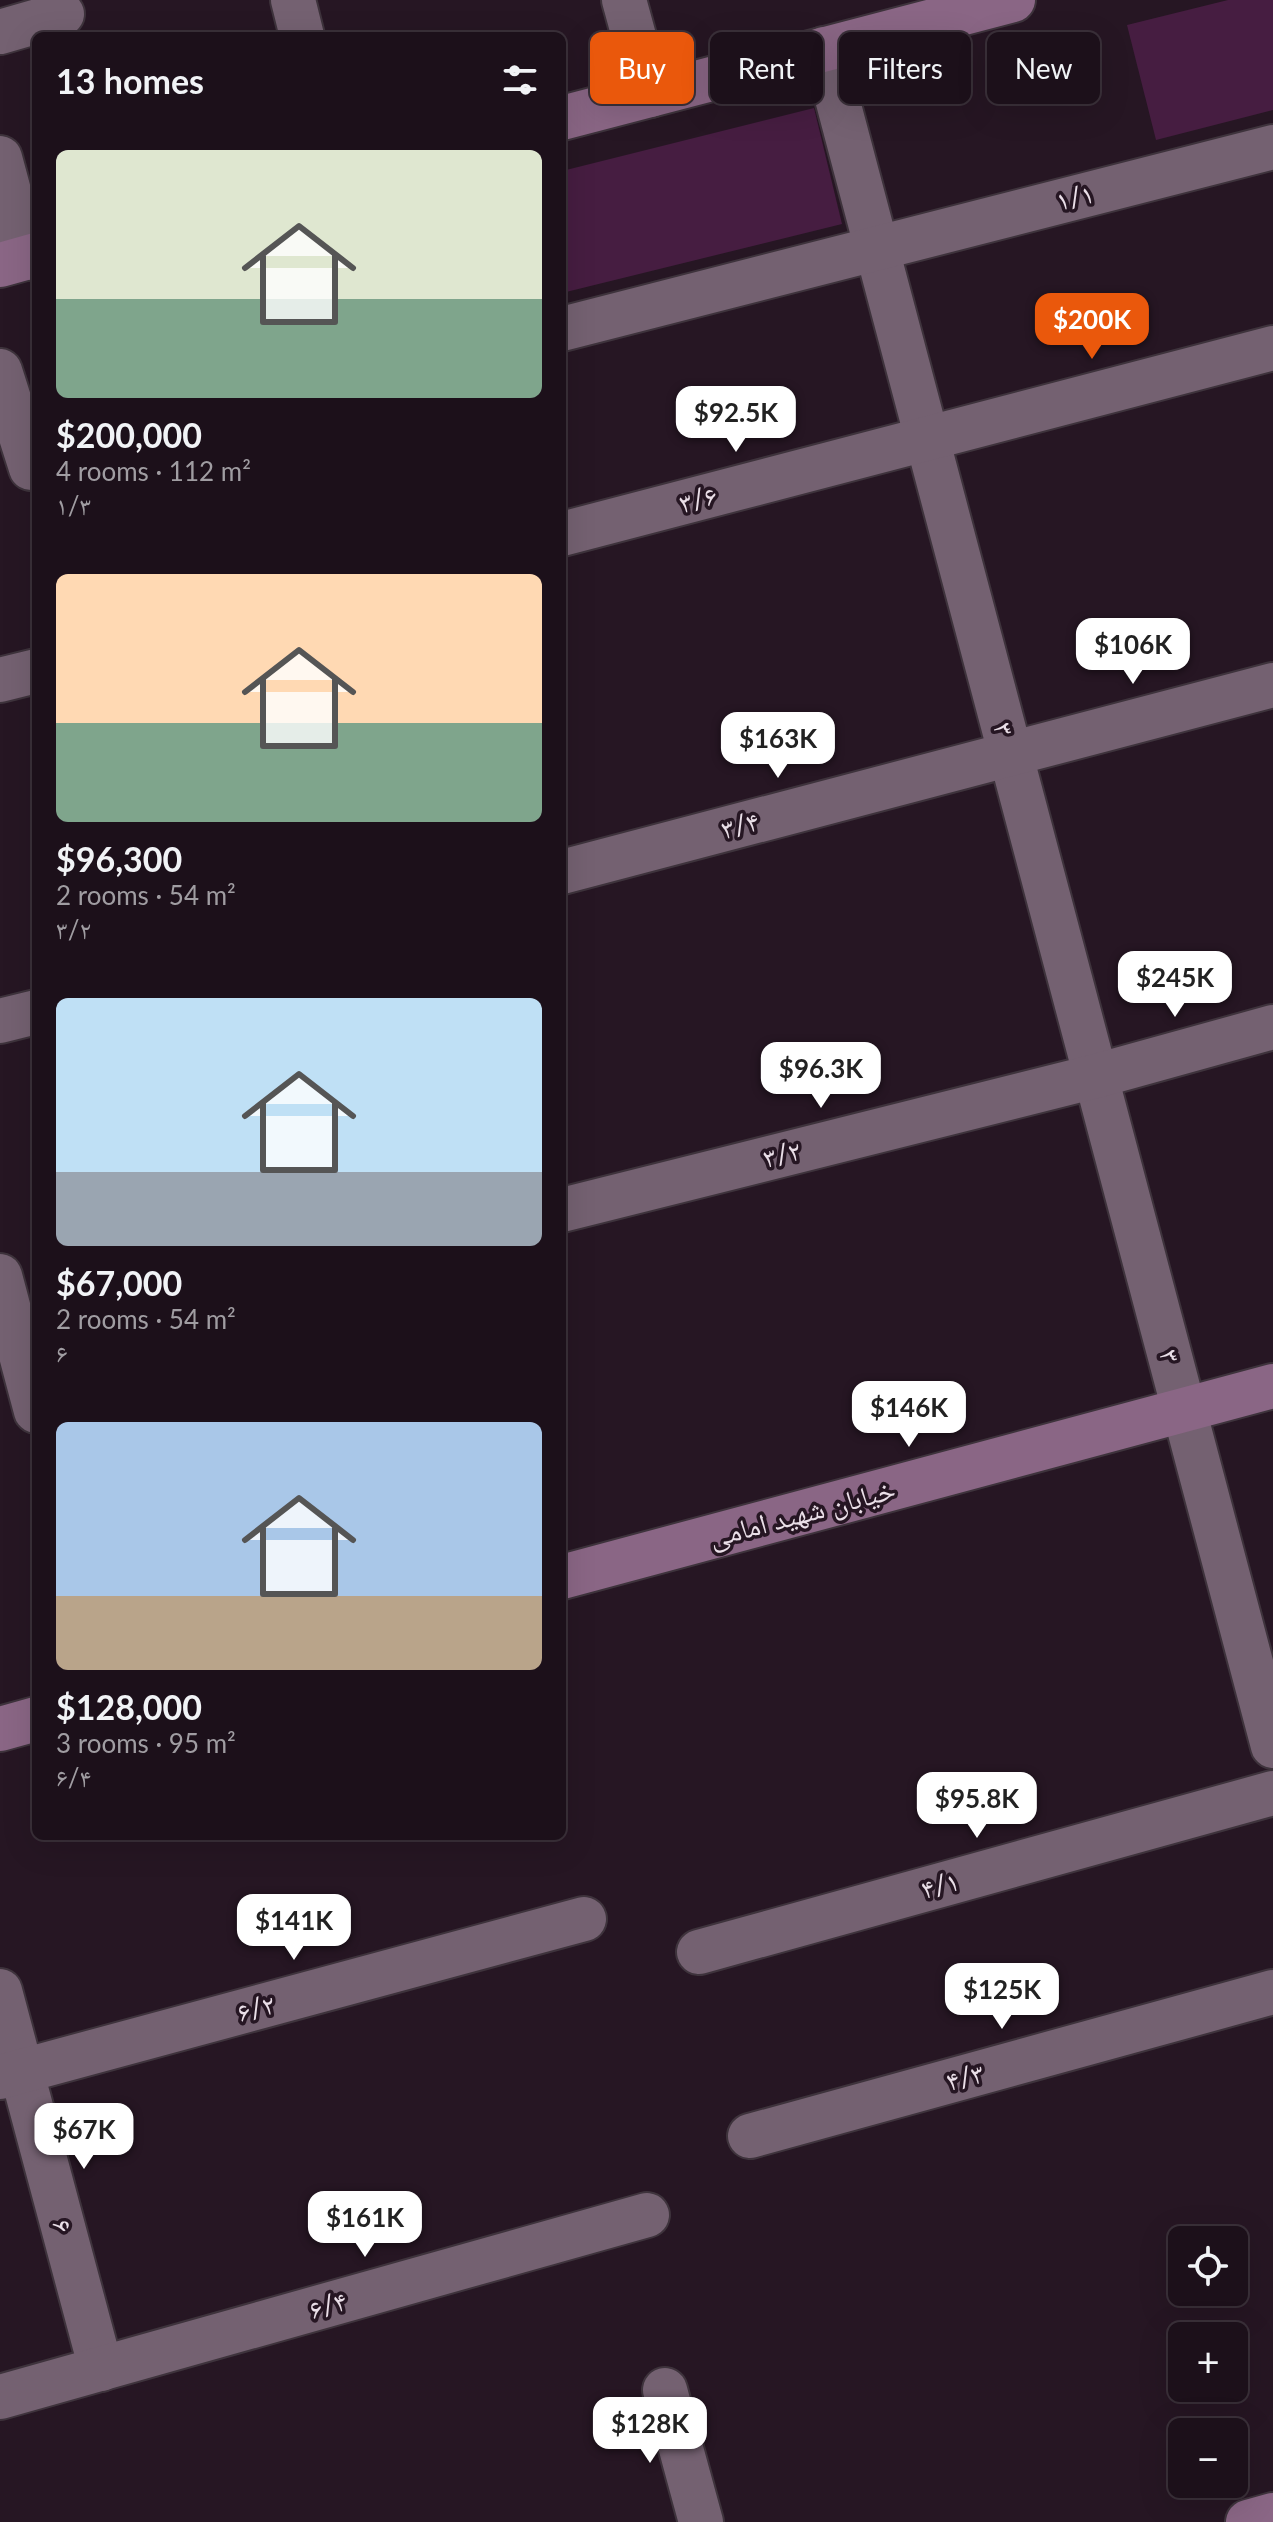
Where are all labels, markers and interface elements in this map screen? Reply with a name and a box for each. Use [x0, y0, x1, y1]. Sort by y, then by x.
chip: Buy [590, 32, 694, 104]
chip: Rent [710, 32, 823, 104]
chip: Filters [839, 32, 971, 104]
chip: New [987, 32, 1100, 104]
icon: filters [498, 58, 542, 102]
text: 13 homes [56, 60, 204, 101]
street label: ۱/۱ [1052, 175, 1097, 217]
icon: home [227, 202, 371, 346]
pin: $200K [1036, 293, 1148, 361]
text: $200K [1053, 303, 1131, 335]
pin: $92.5K [671, 386, 801, 454]
text: $92.5K [694, 396, 778, 428]
text: $200,000 [56, 414, 202, 455]
text: 4 rooms · 112 m² [56, 455, 251, 487]
street label: ۳/۶ [675, 477, 720, 519]
text: ۱/۳ [56, 489, 91, 521]
pin: $106K [1077, 618, 1189, 686]
icon: home [227, 626, 371, 770]
text: $106K [1094, 628, 1172, 660]
pin: $163K [722, 712, 834, 780]
street label: ۳ [987, 718, 1023, 739]
text: $163K [739, 722, 817, 754]
street label: ۳/۴ [717, 803, 762, 845]
text: $96,300 [56, 838, 182, 879]
text: 2 rooms · 54 m² [56, 879, 236, 911]
text: ۳/۲ [56, 913, 91, 945]
pin: $245K [1119, 951, 1231, 1019]
text: $245K [1136, 961, 1214, 993]
pin: $96.3K [756, 1042, 886, 1110]
icon: home [227, 1050, 371, 1194]
text: $96.3K [779, 1052, 863, 1084]
street label: ۳/۲ [759, 1132, 804, 1174]
text: $67,000 [56, 1262, 182, 1303]
text: 2 rooms · 54 m² [56, 1303, 236, 1335]
text: ۶ [56, 1337, 68, 1369]
street label: ۳ [1153, 1345, 1189, 1366]
pin: $146K [853, 1381, 965, 1449]
text: $146K [870, 1391, 948, 1423]
street label: خیابان شهید امامی [705, 1471, 899, 1555]
icon: home [227, 1474, 371, 1618]
text: $128,000 [56, 1686, 202, 1727]
text: 3 rooms · 95 m² [56, 1727, 236, 1759]
text: ۶/۴ [56, 1761, 91, 1793]
pin: $95.8K [912, 1772, 1042, 1840]
text: $95.8K [935, 1782, 1019, 1814]
street label: ۴/۱ [917, 1863, 962, 1905]
pin: $141K [238, 1894, 350, 1962]
text: $141K [255, 1904, 333, 1936]
pin: $125K [946, 1963, 1058, 2031]
text: $125K [963, 1973, 1041, 2005]
street label: ۶/۲ [233, 1986, 278, 2028]
street label: ۴/۳ [942, 2055, 987, 2097]
pin: $67K [37, 2103, 131, 2171]
text: $67K [52, 2113, 116, 2145]
pin: $161K [309, 2191, 421, 2259]
text: $161K [326, 2201, 404, 2233]
street label: ۶ [46, 2215, 82, 2236]
map controls [1168, 2226, 1248, 2498]
button: locate [1168, 2226, 1248, 2306]
street label: ۶/۴ [305, 2282, 351, 2326]
button: + [1168, 2322, 1248, 2402]
pin: $128K [594, 2397, 706, 2465]
text: $128K [611, 2407, 689, 2439]
button: − [1168, 2418, 1248, 2498]

